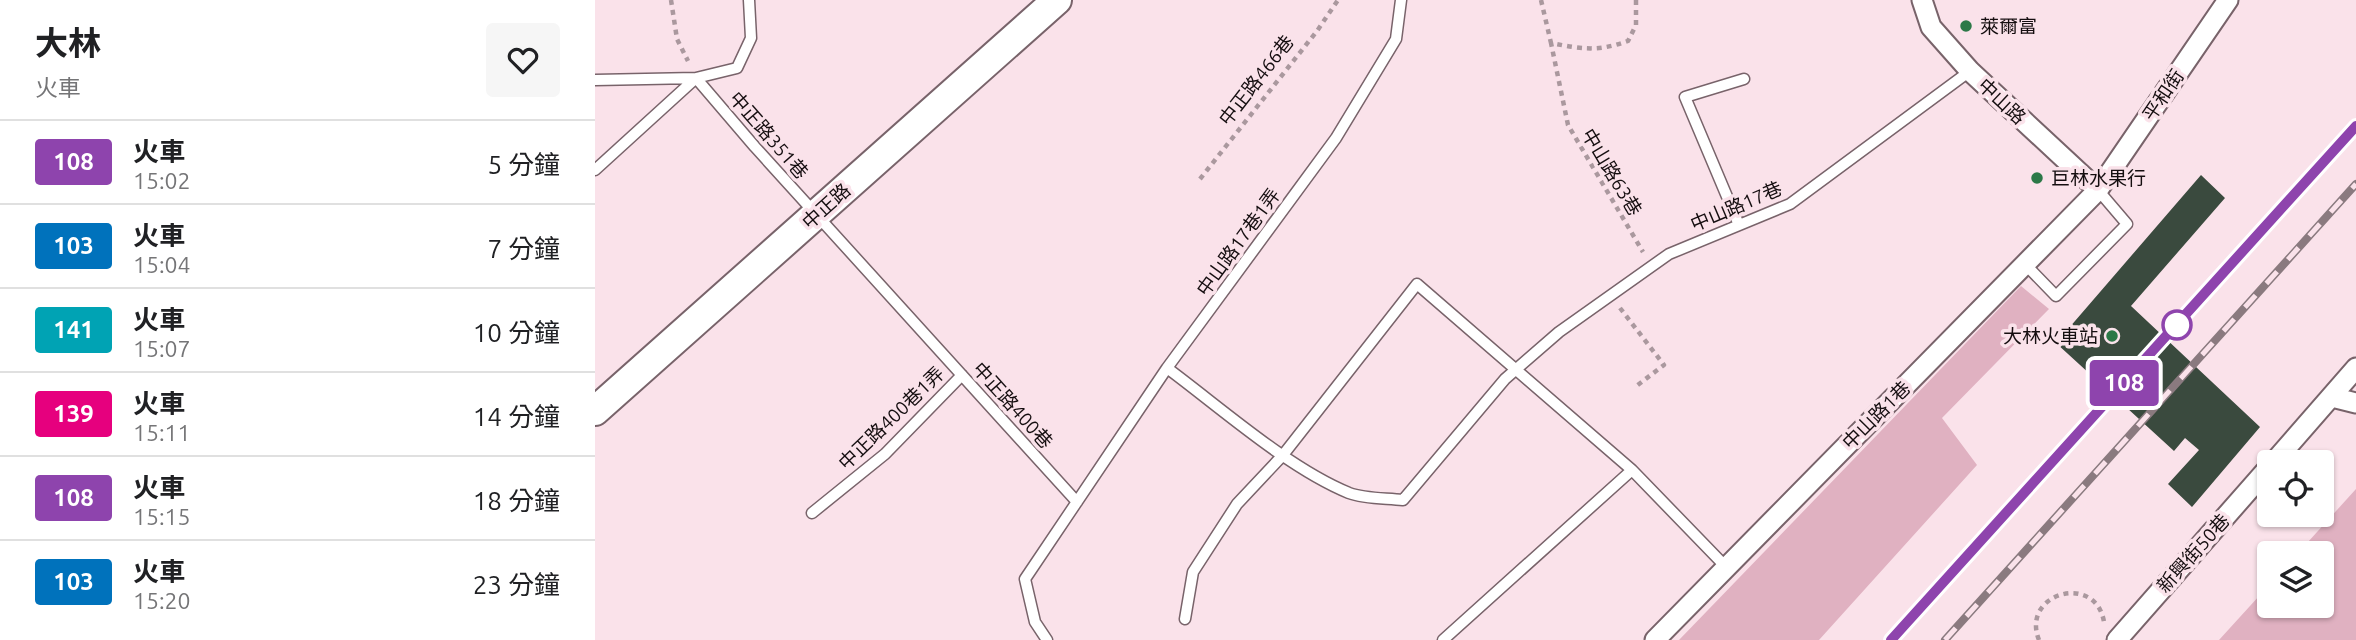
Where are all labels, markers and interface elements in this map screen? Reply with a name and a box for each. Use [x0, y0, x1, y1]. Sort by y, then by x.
place label: 萊爾富 [1980, 15, 2037, 37]
marker: 萊爾富 [1958, 18, 1974, 34]
button: heart [486, 23, 560, 97]
text: 大林 [35, 24, 101, 61]
street label: 中正路466巷 [1214, 31, 1298, 129]
street label: 平和街 [2138, 65, 2188, 125]
street label: 中山路 [1974, 74, 2030, 128]
text: 火車 [35, 75, 81, 100]
street label: 中正路351巷 [725, 87, 813, 183]
street label: 中山路63巷 [1577, 125, 1647, 219]
text: 火車 [133, 137, 185, 166]
text: 108 [53, 148, 94, 175]
text: 5 分鐘 [487, 150, 560, 179]
place label: 巨林水果行 [2051, 167, 2146, 189]
text: 15:02 [133, 168, 191, 193]
marker: 巨林水果行 [2029, 170, 2045, 186]
street label: 中山路17巷 [1687, 177, 1785, 235]
street label: 中正路 [797, 179, 855, 233]
street label: 中山路17巷1弄 [1192, 184, 1284, 300]
text: 火車 [133, 221, 185, 250]
text: 103 [53, 232, 94, 259]
text: 7 分鐘 [487, 234, 560, 263]
text: 15:04 [133, 252, 191, 277]
text: 火車 [133, 305, 185, 334]
unlabelled marker [2162, 310, 2192, 340]
text: 141 [53, 316, 94, 343]
text: 10 分鐘 [473, 318, 560, 347]
place label: 大林火車站 [2003, 325, 2098, 347]
marker: 大林火車站 [2104, 328, 2120, 344]
text: 15:07 [133, 336, 191, 361]
street label: 中正路400巷 [969, 357, 1057, 453]
line badge: 108 [2084, 360, 2164, 406]
street label: 中正路400巷1弄 [834, 362, 948, 474]
text: 108 [2104, 369, 2144, 396]
street label: 中山路1巷 [1838, 377, 1914, 453]
text: 火車 [133, 389, 185, 418]
text: 139 [53, 400, 94, 427]
text: 14 分鐘 [473, 402, 560, 431]
text: 15:11 [133, 420, 191, 445]
map controls [2257, 450, 2334, 618]
button: locate [2257, 450, 2334, 527]
text: 火車 [133, 473, 185, 502]
text: 108 [53, 484, 94, 511]
text: 18 分鐘 [473, 486, 560, 515]
text: 15:15 [133, 504, 191, 529]
street label: 新興街50巷 [2152, 509, 2234, 597]
button: layers [2257, 541, 2334, 618]
text: 火車 [133, 557, 185, 586]
text: 103 [53, 568, 94, 595]
text: 23 分鐘 [473, 570, 560, 599]
text: 15:20 [133, 588, 191, 613]

